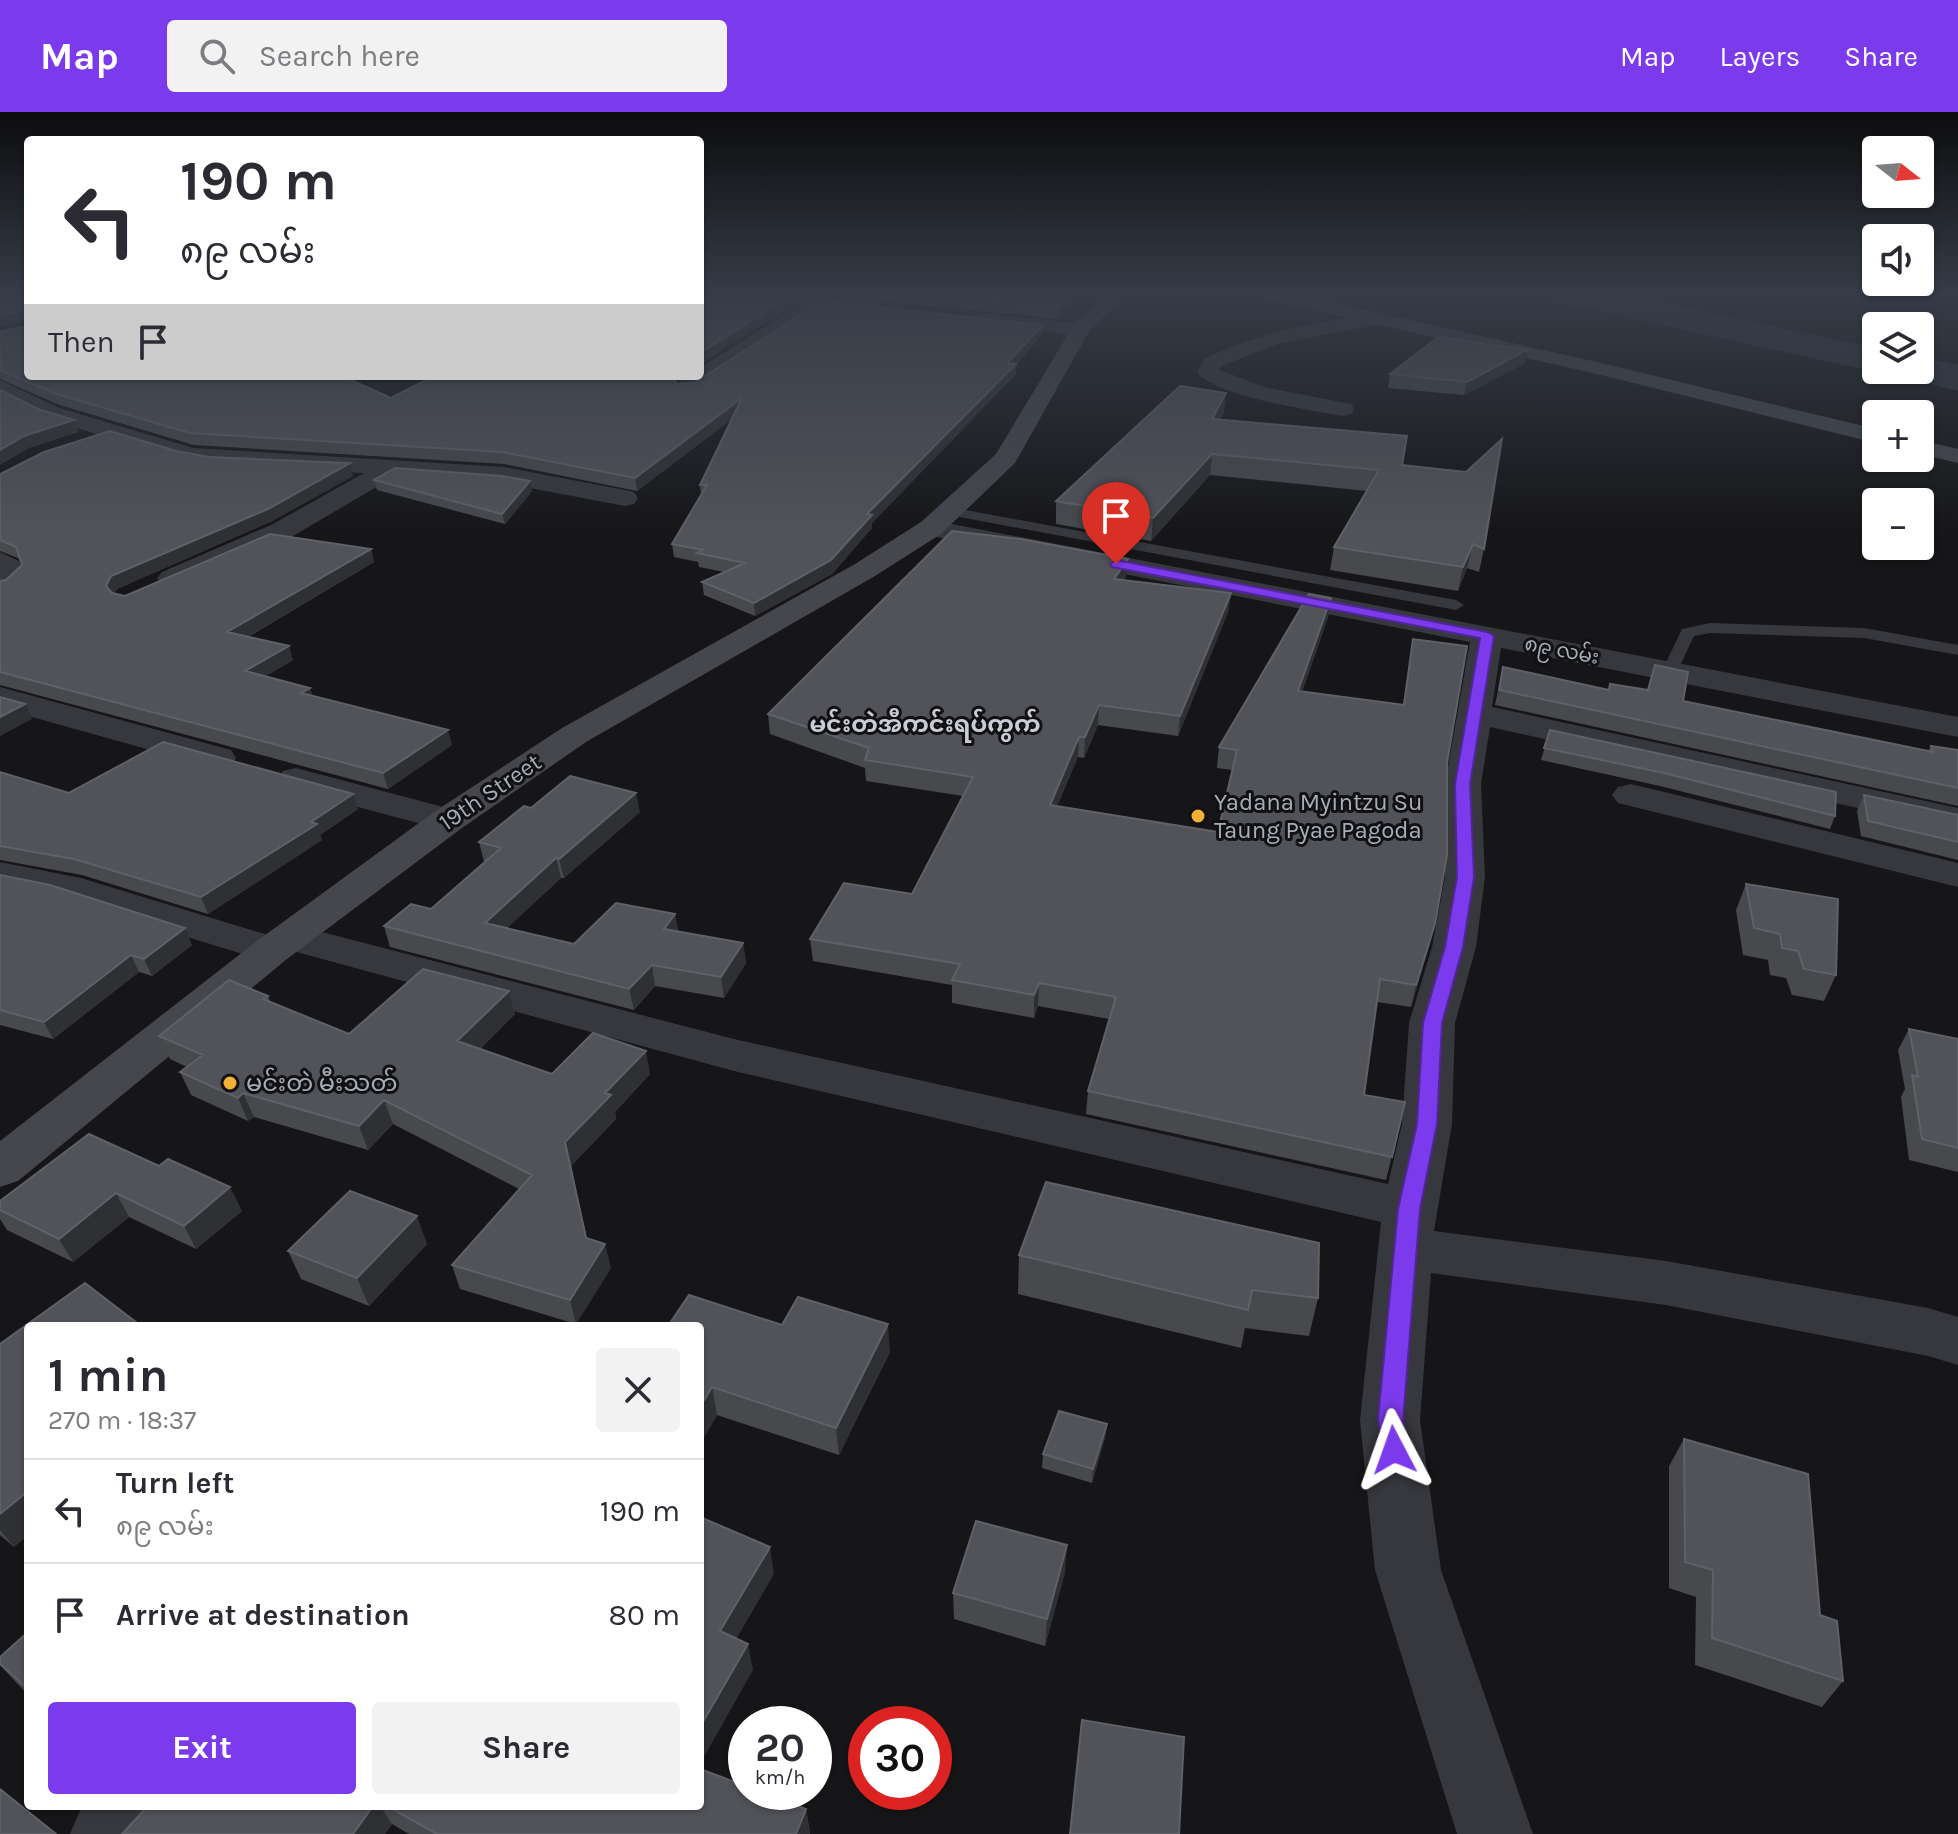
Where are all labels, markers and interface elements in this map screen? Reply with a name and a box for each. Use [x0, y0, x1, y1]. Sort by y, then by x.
search box [167, 20, 727, 92]
text: Map [40, 34, 119, 79]
icon: search [195, 34, 239, 78]
text: Search here [259, 38, 420, 74]
text: Map [1620, 40, 1675, 73]
text: Layers [1719, 40, 1800, 73]
text: Share [1844, 40, 1918, 73]
north arrow [1862, 136, 1934, 208]
map controls [1862, 136, 1934, 560]
text: 190 m [180, 148, 337, 213]
icon: left [48, 168, 152, 272]
button: sound [1862, 224, 1934, 296]
text: ၈၉ လမ်း [180, 230, 315, 272]
button: layers [1862, 312, 1934, 384]
icon: arrive [131, 320, 175, 364]
text: Then [48, 324, 115, 360]
button: + [1862, 400, 1934, 472]
pin [1082, 482, 1150, 564]
button: − [1862, 488, 1934, 560]
icon: arrive [1094, 494, 1138, 538]
street label: ၈၉ လမ်း [1522, 629, 1602, 673]
district label: မင်းတဲအီကင်းရပ်ကွက် [809, 708, 1041, 743]
street label: 19th Street [434, 748, 546, 836]
place label: Yadana Myintzu Su Taung Pyae Pagoda [1214, 788, 1423, 844]
marker: Yadana Myintzu Su Taung Pyae Pagoda [1189, 807, 1207, 825]
place label: မင်းတဲ မီးသတ် [246, 1067, 397, 1097]
marker: မင်းတဲ မီးသတ် [221, 1074, 239, 1092]
text: 1 min [48, 1347, 168, 1403]
button: close [596, 1348, 680, 1432]
text: 270 m · 18:37 [48, 1405, 196, 1436]
position arrow [1352, 1408, 1436, 1492]
text: Turn left [116, 1465, 234, 1501]
icon: left [48, 1489, 92, 1533]
text: 190 m [600, 1493, 680, 1529]
text: ၈၉ လမ်း [116, 1511, 214, 1542]
icon: arrive [48, 1593, 92, 1637]
text: Arrive at destination [116, 1597, 410, 1633]
text: 80 m [609, 1597, 680, 1633]
button: Exit [48, 1702, 356, 1794]
button: Share [372, 1702, 680, 1794]
speed limit sign: 30 [848, 1706, 952, 1810]
text: 20 [755, 1724, 805, 1771]
text: km/h [755, 1766, 805, 1789]

